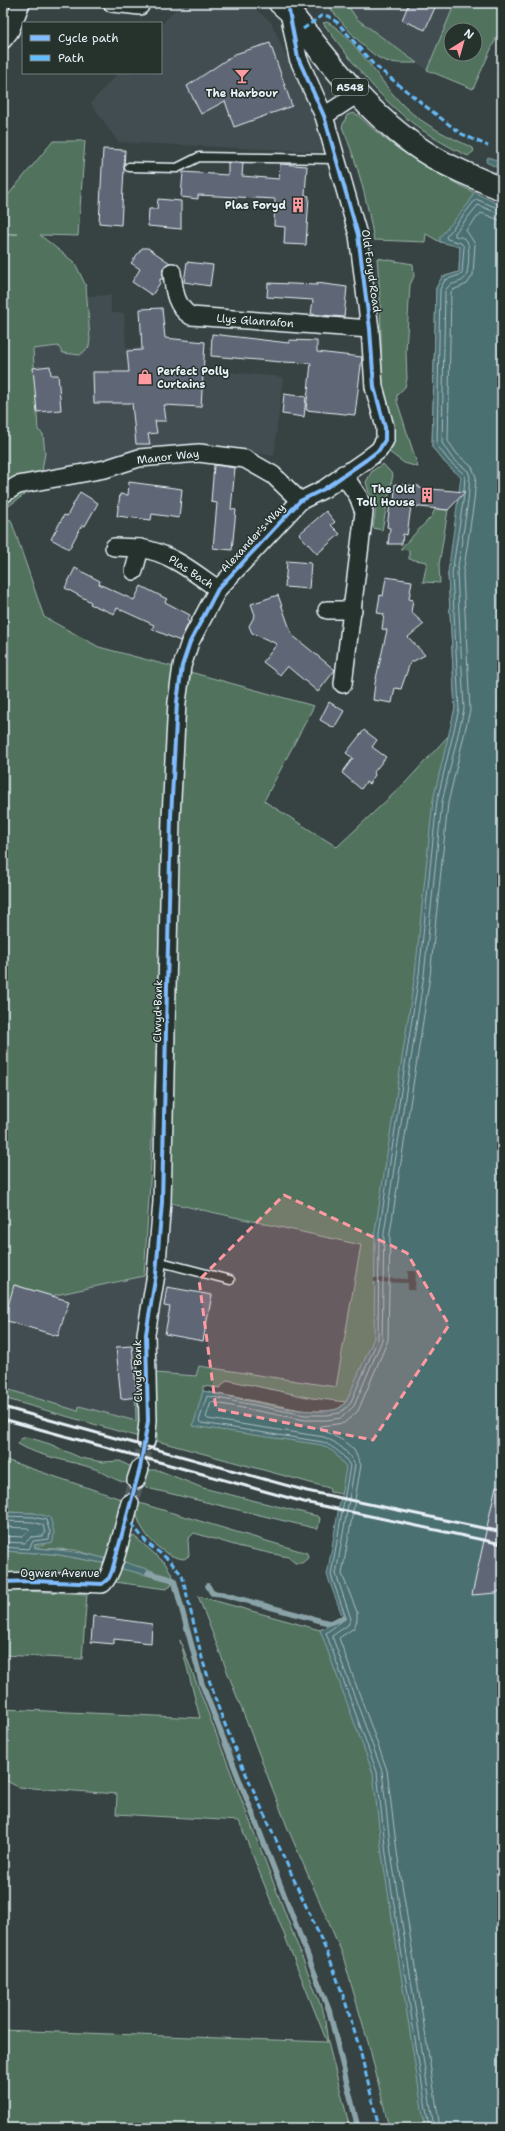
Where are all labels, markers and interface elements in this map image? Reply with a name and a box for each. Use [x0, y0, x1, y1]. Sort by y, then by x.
legend [22, 22, 162, 74]
north arrow [443, 22, 483, 62]
text: N [461, 26, 477, 43]
text: Cycle path [58, 30, 119, 46]
text: Path [58, 50, 84, 66]
bar icon: The Harbour [233, 67, 251, 85]
road number: A548 [332, 79, 368, 95]
place label: The Harbour [206, 86, 278, 101]
building icon: Plas Foryd [289, 196, 307, 214]
place label: Plas Foryd [225, 198, 286, 213]
street label: Old Foryd Road [358, 229, 384, 314]
street label: Llys Glanrafon [216, 311, 294, 331]
place label: Perfect Polly Curtains [157, 364, 229, 392]
shop icon: Perfect Polly Curtains [136, 368, 154, 386]
street label: Manor Way [136, 446, 200, 468]
place label: The Old Toll House [357, 482, 415, 510]
building icon: The Old Toll House [418, 486, 436, 504]
street label: Alexander's Way [217, 500, 289, 576]
street label: Plas Bach [165, 552, 217, 592]
street label: Clwyd Bank [150, 980, 166, 1042]
street label: Clwyd Bank [130, 1340, 146, 1402]
street label: Ogwen Avenue [20, 1566, 100, 1581]

